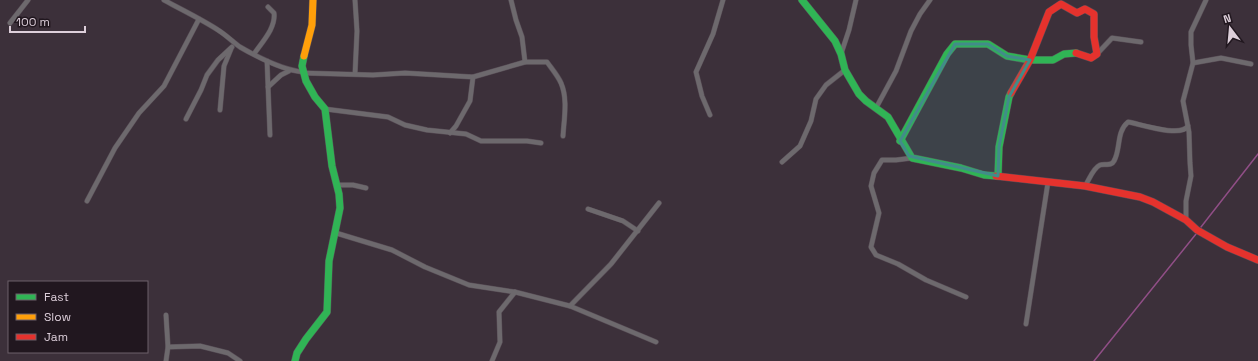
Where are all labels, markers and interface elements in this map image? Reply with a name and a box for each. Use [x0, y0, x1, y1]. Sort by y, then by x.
scale bar [10, 8, 85, 34]
north arrow [1210, 8, 1250, 48]
text: N [1222, 11, 1233, 26]
text: 100 m [16, 14, 50, 30]
legend [8, 281, 148, 353]
text: Fast [44, 289, 69, 305]
text: Slow [44, 309, 71, 325]
text: Jam [44, 329, 68, 345]

